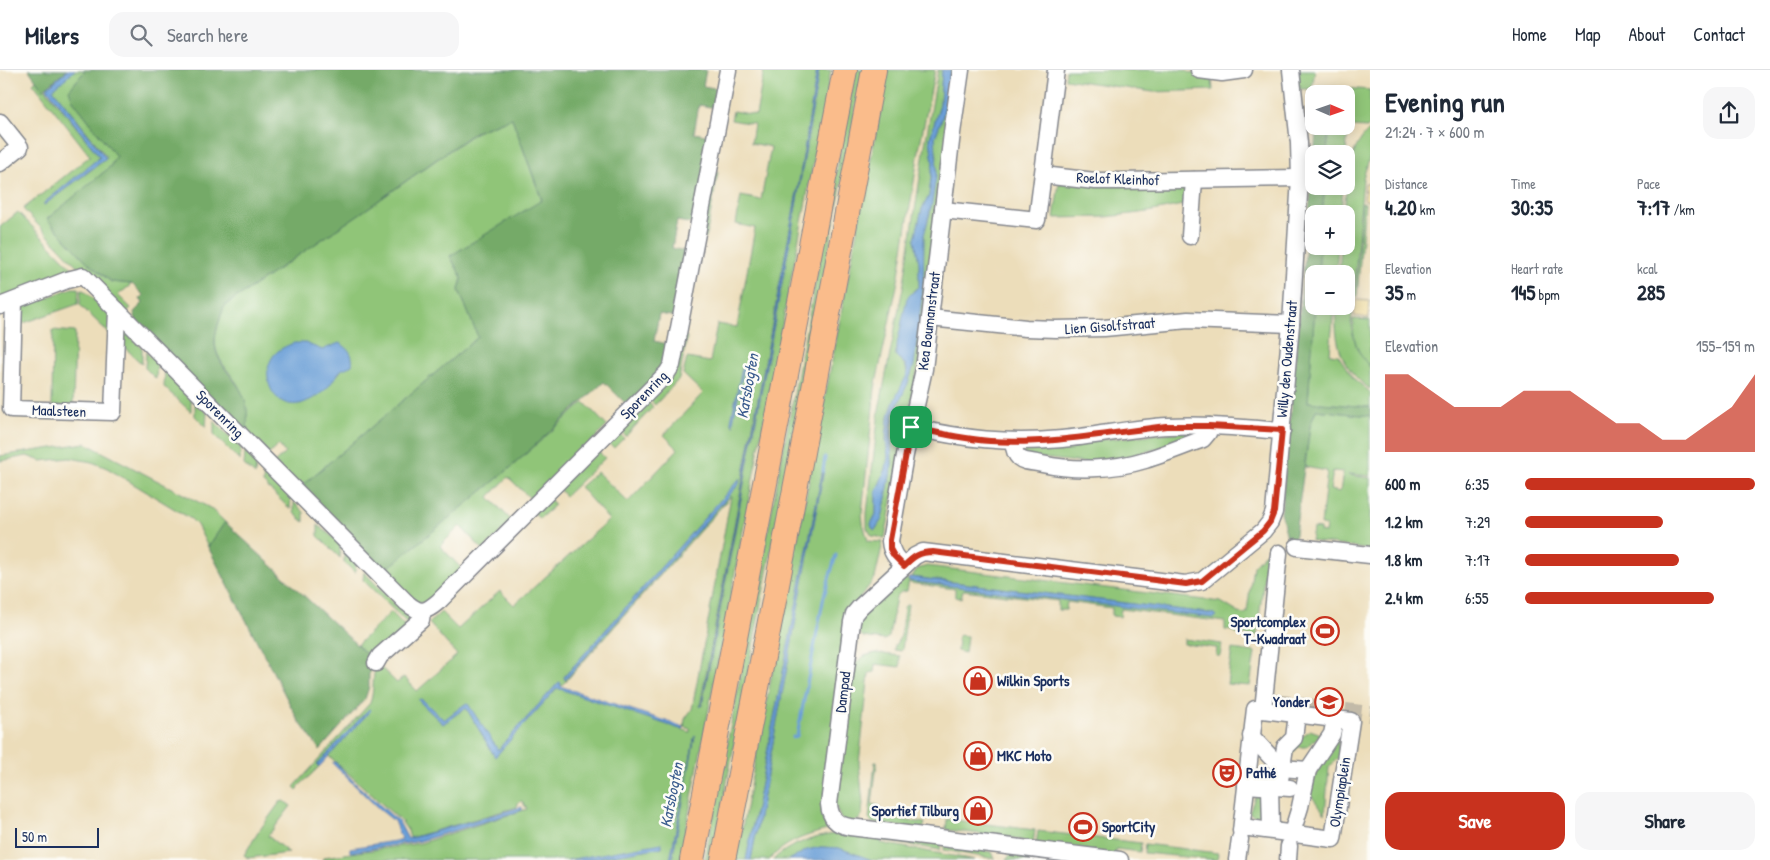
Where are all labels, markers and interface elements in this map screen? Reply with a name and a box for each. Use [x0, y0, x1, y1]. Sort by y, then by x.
search box [109, 12, 459, 57]
text: Milers [25, 19, 79, 51]
icon: search [127, 21, 155, 49]
text: Search here [167, 22, 248, 48]
text: Home [1512, 22, 1547, 47]
text: Map [1575, 22, 1600, 47]
text: About [1628, 22, 1665, 47]
text: Contact [1693, 22, 1745, 47]
text: Evening run [1385, 83, 1505, 121]
north arrow [1305, 85, 1355, 135]
map controls [1305, 85, 1355, 315]
button: share [1703, 87, 1755, 139]
text: 21:24 · 7 × 600 m [1385, 121, 1484, 143]
button: layers [1305, 145, 1355, 195]
street label: Roelof Kleinhof [1076, 167, 1161, 190]
text: Distance [1385, 174, 1428, 193]
text: Time [1511, 174, 1536, 193]
text: Pace [1637, 174, 1660, 193]
text: 4.20 [1385, 193, 1417, 222]
text: 30:35 [1511, 193, 1553, 222]
text: 7:17 [1637, 193, 1670, 222]
text: km [1417, 200, 1435, 219]
text: /km [1670, 200, 1695, 219]
button: + [1305, 205, 1355, 255]
text: Elevation [1385, 259, 1432, 278]
text: Heart rate [1511, 259, 1563, 278]
text: kcal [1637, 259, 1657, 278]
button: − [1305, 265, 1355, 315]
street label: Kea Boumanstraat [912, 270, 945, 371]
text: 35 [1385, 278, 1403, 307]
text: 145 [1511, 278, 1535, 307]
text: 285 [1637, 278, 1665, 307]
text: m [1403, 285, 1416, 304]
text: bpm [1535, 285, 1560, 304]
street label: Willy den Oudenstraat [1271, 299, 1302, 418]
street label: Lien Gisolfstraat [1064, 312, 1157, 339]
text: Elevation [1385, 335, 1438, 357]
text: 155–159 m [1696, 335, 1755, 357]
water label: Katsbogten [730, 350, 764, 420]
street label: Sporenring [615, 365, 672, 424]
street label: Sporenring [192, 385, 249, 443]
street label: Maalsteen [31, 399, 87, 422]
pin [890, 406, 932, 448]
icon: arrive [897, 413, 925, 441]
text: 600 m [1385, 473, 1420, 495]
text: 6:35 [1465, 473, 1489, 495]
text: 1.2 km [1385, 511, 1423, 533]
text: 7:29 [1465, 511, 1490, 533]
text: 1.8 km [1385, 549, 1422, 571]
text: 7:17 [1465, 549, 1490, 571]
text: 2.4 km [1385, 587, 1423, 609]
text: 6:55 [1465, 587, 1489, 609]
place label: Sportcomplex T-Kwadraat [1231, 611, 1307, 649]
sports icon: Sportcomplex T-Kwadraat [1310, 616, 1340, 646]
shop icon: Wilkin Sports [963, 666, 993, 696]
street label: Dampad [830, 670, 855, 714]
place label: Wilkin Sports [997, 670, 1070, 692]
school or university icon: Yonder [1314, 687, 1344, 717]
place label: Yonder [1273, 691, 1310, 712]
shop icon: MKC Moto [963, 741, 993, 771]
place label: MKC Moto [997, 745, 1052, 766]
street label: Olympiaplein [1324, 755, 1355, 829]
theatre icon: Pathé [1212, 758, 1242, 788]
water label: Katsbogten [654, 759, 688, 829]
place label: Pathé [1246, 762, 1277, 783]
button: Save [1385, 792, 1565, 850]
button: Share [1575, 792, 1755, 850]
shop icon: Sportief Tilburg [963, 796, 993, 826]
place label: Sportief Tilburg [872, 800, 959, 822]
sports icon: SportCity [1068, 812, 1098, 842]
place label: SportCity [1102, 816, 1156, 838]
scale bar [15, 825, 99, 848]
text: 50 m [22, 827, 47, 846]

